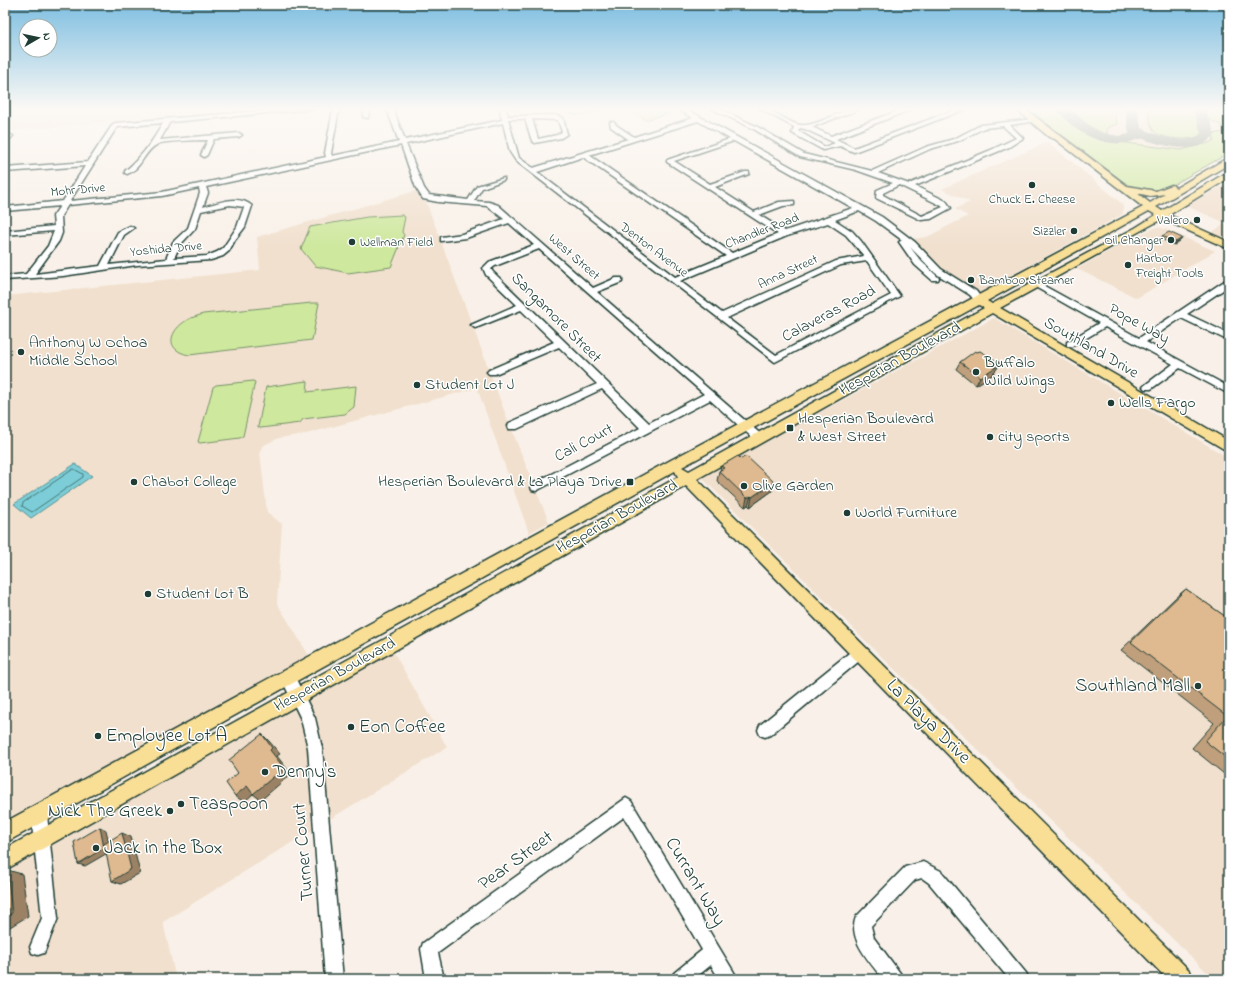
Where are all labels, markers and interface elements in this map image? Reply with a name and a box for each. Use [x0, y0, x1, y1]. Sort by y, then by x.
north arrow [18, 18, 58, 58]
text: N [38, 32, 55, 42]
street label: Mohr Drive [50, 178, 106, 202]
marker: Chuck E. Cheese [1027, 180, 1037, 190]
place label: Chuck E. Cheese [989, 190, 1075, 209]
street label: Chandler Road [722, 208, 802, 254]
place label: Valero [1156, 211, 1189, 230]
marker: Valero [1192, 215, 1202, 225]
street label: Denton Avenue [615, 217, 692, 282]
place label: Sizzler [1032, 222, 1067, 241]
marker: Sizzler [1069, 226, 1079, 236]
street label: West Street [544, 229, 604, 285]
place label: Oil Changer [1104, 231, 1164, 251]
place label: Wellman Field [360, 233, 434, 252]
marker: Oil Changer [1166, 235, 1176, 245]
street label: Yoshida Drive [129, 236, 203, 262]
marker: Wellman Field [347, 237, 357, 247]
place label: Harbor Freight Tools [1135, 249, 1204, 284]
street label: Anna Street [755, 250, 822, 294]
marker: Harbor Freight Tools [1123, 260, 1133, 270]
street label: Sangamore Street [505, 267, 607, 369]
place label: Bamboo Steamer [978, 271, 1075, 290]
marker: Bamboo Steamer [966, 275, 976, 285]
street label: Calaveras Road [778, 279, 880, 349]
street label: Pope Way [1104, 297, 1174, 351]
street label: Southland Drive [1039, 311, 1144, 385]
street label: Hesperian Boulevard [835, 316, 965, 402]
place label: Anthony W Ochoa Middle School [29, 331, 147, 373]
marker: Anthony W Ochoa Middle School [16, 347, 26, 357]
place label: Buffalo Wild Wings [983, 351, 1055, 393]
marker: Buffalo Wild Wings [971, 367, 981, 377]
place label: Student Lot J [425, 373, 515, 397]
marker: Student Lot J [412, 380, 422, 390]
place label: Wells Fargo [1119, 391, 1196, 415]
marker: Wells Fargo [1106, 398, 1116, 408]
place label: Hesperian Boulevard & West Street [798, 407, 934, 449]
street label: Cali Court [550, 417, 618, 469]
marker: Hesperian Boulevard & West Street [785, 423, 795, 433]
place label: city sports [998, 425, 1070, 449]
marker: city sports [985, 432, 995, 442]
place label: Chabot College [142, 470, 238, 494]
place label: Hesperian Boulevard & La Playa Drive [378, 470, 623, 494]
street label: Hesperian Boulevard [552, 474, 682, 560]
place label: Olive Garden [752, 474, 834, 498]
marker: Chabot College [129, 477, 139, 487]
marker: Hesperian Boulevard & La Playa Drive [625, 477, 635, 487]
marker: Olive Garden [739, 481, 749, 491]
place label: World Furniture [855, 501, 958, 525]
marker: World Furniture [842, 508, 852, 518]
place label: Student Lot B [156, 582, 249, 606]
marker: Student Lot B [143, 589, 153, 599]
street label: Hesperian Boulevard [270, 632, 400, 718]
street label: La Playa Drive [879, 673, 977, 772]
place label: Southland Mall [1075, 673, 1190, 700]
marker: Southland Mall [1193, 681, 1203, 691]
place label: Eon Coffee [359, 714, 446, 741]
marker: Eon Coffee [346, 722, 356, 732]
place label: Employee Lot A [106, 723, 227, 751]
marker: Employee Lot A [93, 731, 103, 741]
place label: Denny's [272, 759, 336, 787]
marker: Denny's [260, 767, 270, 777]
place label: Teaspoon [189, 791, 268, 818]
place label: Nick The Greek [48, 798, 163, 825]
marker: Teaspoon [176, 799, 186, 809]
street label: Turner Court [286, 801, 322, 902]
marker: Nick The Greek [165, 806, 175, 816]
street label: Pear Street [473, 824, 560, 898]
street label: Currant Way [657, 832, 732, 932]
place label: Jack in the Box [104, 835, 222, 862]
marker: Jack in the Box [91, 843, 101, 853]

